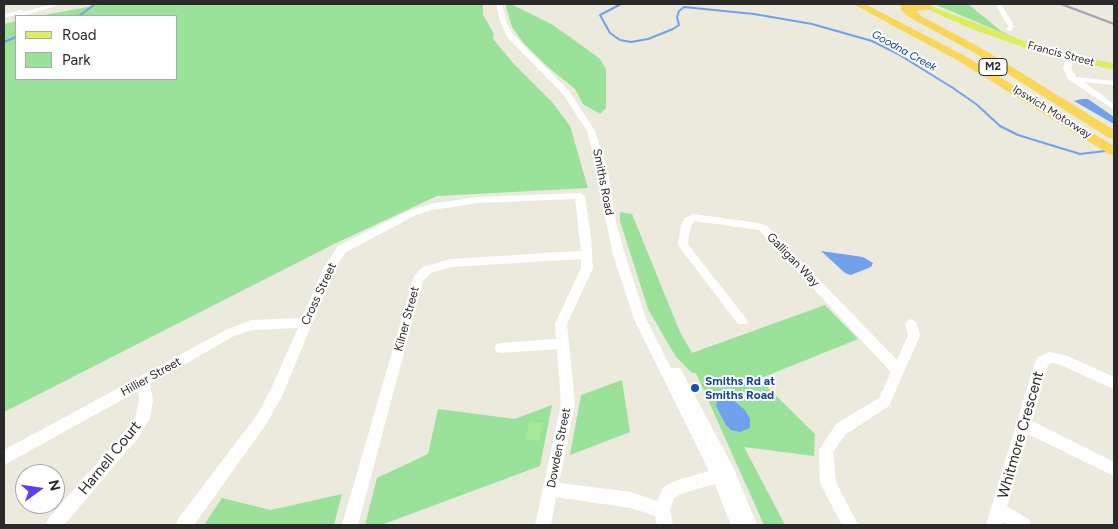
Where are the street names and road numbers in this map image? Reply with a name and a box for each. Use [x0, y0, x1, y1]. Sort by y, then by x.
street label: Francis Street [1026, 39, 1096, 69]
road number: M2 [979, 58, 1007, 76]
street label: Ipswich Motorway [1010, 82, 1094, 142]
street label: Smiths Road [589, 147, 617, 217]
street label: Galligan Way [764, 230, 822, 290]
street label: Cross Street [298, 260, 340, 328]
street label: Kilner Street [391, 285, 423, 353]
street label: Hillier Street [118, 354, 184, 400]
street label: Whitmore Crescent [994, 369, 1048, 501]
street label: Dowden Street [544, 407, 574, 489]
street label: Harnell Court [75, 418, 145, 498]

